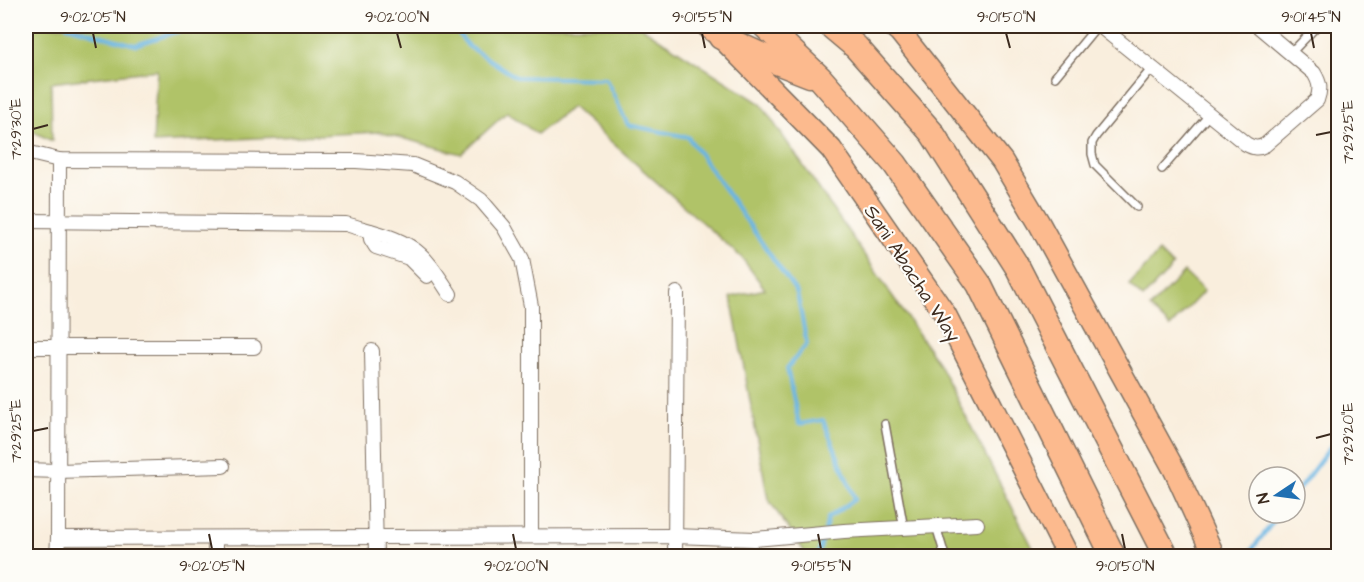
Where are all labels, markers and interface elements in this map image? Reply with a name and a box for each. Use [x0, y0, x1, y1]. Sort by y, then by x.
text: 9°02'05"N [60, 7, 126, 28]
text: 9°02'00"N [365, 7, 429, 28]
text: 9°01'55"N [672, 7, 732, 28]
text: 9°01'50"N [977, 7, 1035, 28]
text: 9°01'45"N [1281, 7, 1341, 28]
text: 7°29'30"E [6, 98, 27, 160]
text: 7°29'25"E [1338, 100, 1359, 164]
street label: Sani Abacha Way [856, 199, 967, 348]
text: 7°29'25"E [6, 399, 27, 463]
text: 7°29'20"E [1338, 403, 1359, 465]
north arrow [1247, 465, 1307, 525]
text: N [1252, 491, 1275, 506]
text: 9°02'05"N [179, 556, 245, 577]
text: 9°02'00"N [484, 556, 548, 577]
text: 9°01'55"N [791, 556, 851, 577]
text: 9°01'50"N [1096, 556, 1154, 577]

